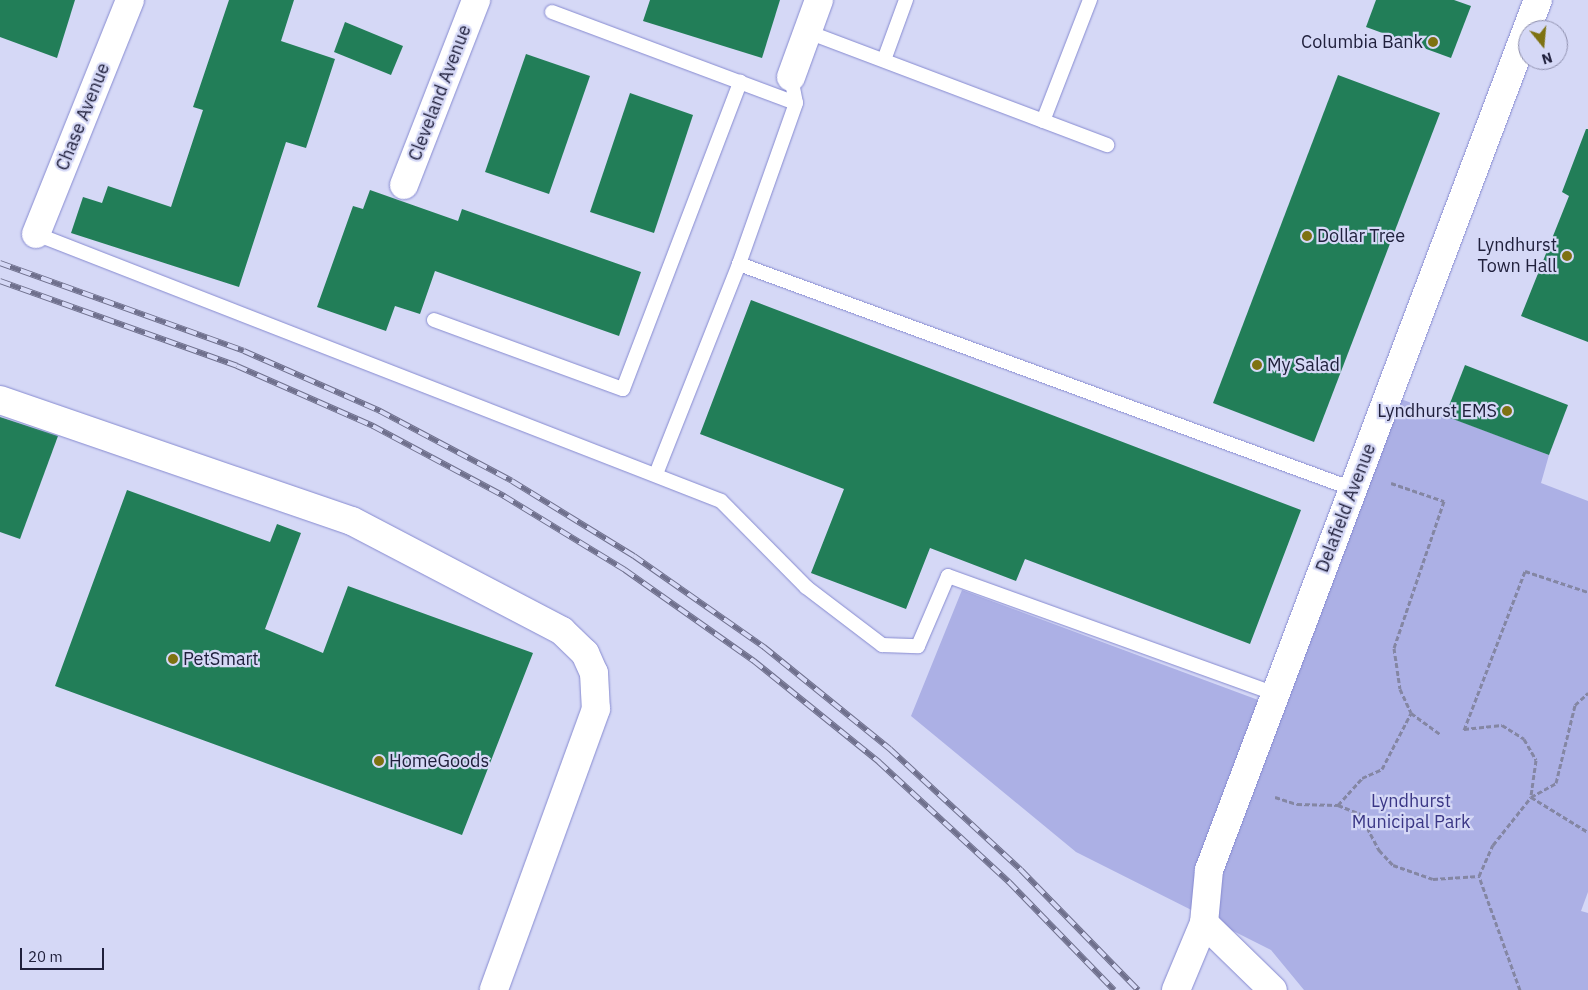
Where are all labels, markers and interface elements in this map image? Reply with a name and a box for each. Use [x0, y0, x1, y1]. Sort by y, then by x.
north arrow [1518, 20, 1568, 70]
street label: Cleveland Avenue [404, 22, 476, 164]
place label: Columbia Bank [1301, 31, 1423, 53]
marker: Columbia Bank [1427, 36, 1439, 48]
text: N [1540, 48, 1555, 68]
street label: Chase Avenue [52, 60, 114, 174]
place label: Dollar Tree [1317, 225, 1405, 247]
marker: Dollar Tree [1301, 230, 1313, 242]
place label: Lyndhurst Town Hall [1477, 235, 1557, 278]
marker: Lyndhurst Town Hall [1561, 250, 1573, 262]
place label: My Salad [1267, 354, 1340, 376]
marker: My Salad [1251, 359, 1263, 371]
place label: Lyndhurst EMS [1377, 400, 1497, 422]
marker: Lyndhurst EMS [1501, 405, 1513, 417]
street label: Delafield Avenue [1312, 441, 1380, 575]
place label: PetSmart [183, 648, 259, 670]
marker: PetSmart [167, 653, 179, 665]
place label: HomeGoods [389, 750, 489, 772]
marker: HomeGoods [373, 755, 385, 767]
park label: Lyndhurst Municipal Park [1352, 791, 1470, 834]
scale bar [22, 938, 106, 970]
text: 20 m [28, 947, 63, 966]

